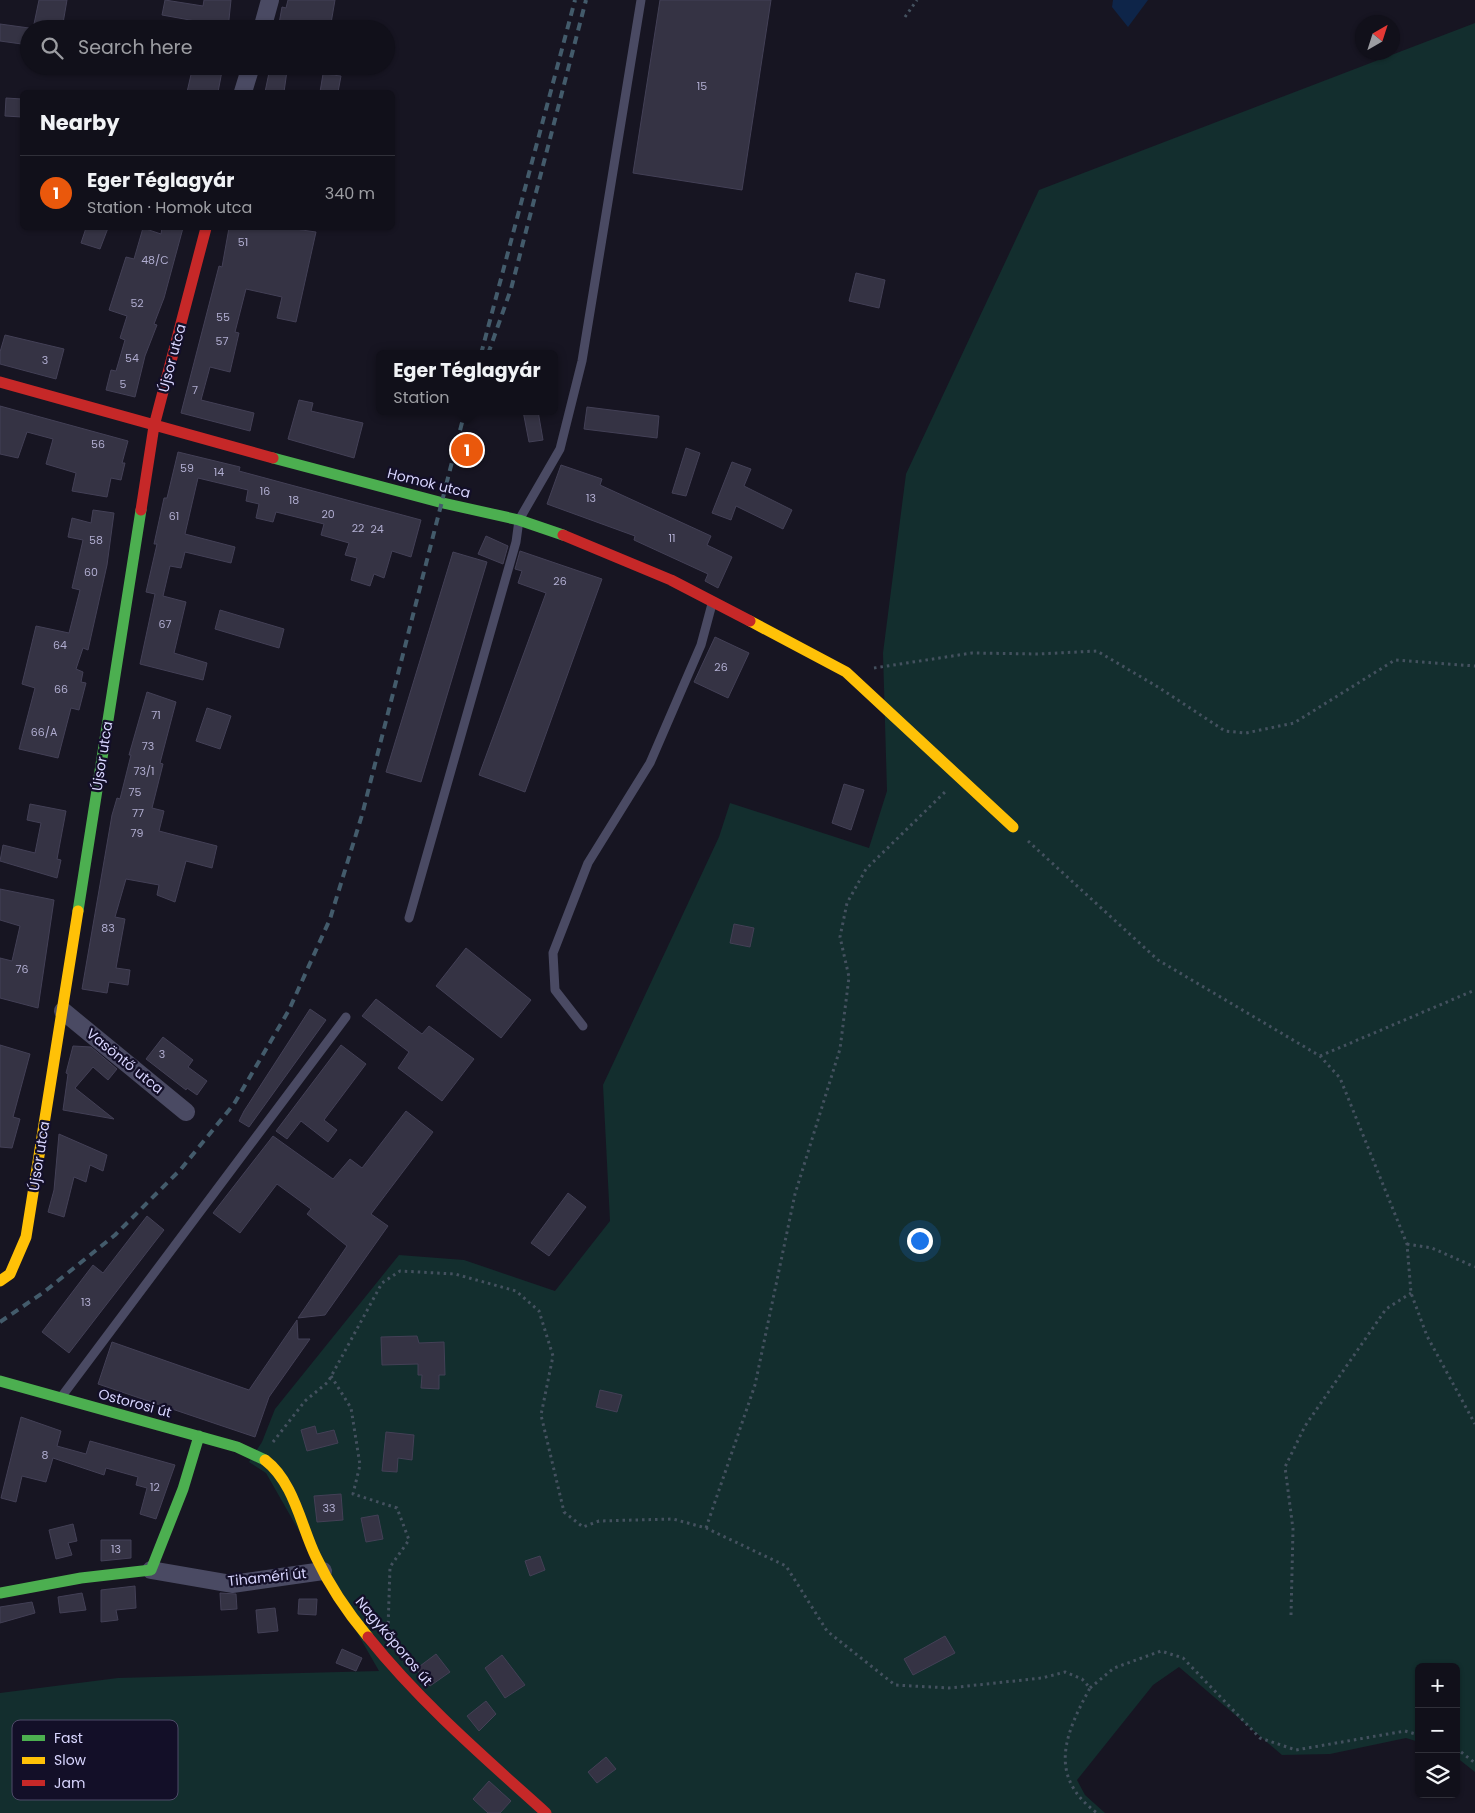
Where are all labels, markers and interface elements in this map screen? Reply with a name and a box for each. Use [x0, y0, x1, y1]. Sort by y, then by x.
north arrow [1355, 15, 1400, 60]
search box [20, 20, 395, 75]
icon: search [38, 34, 66, 62]
text: Search here [78, 34, 192, 61]
house number: 15 [697, 78, 707, 94]
text: Nearby [40, 108, 120, 137]
text: Eger Téglagyár [87, 167, 234, 194]
text: 1 [53, 182, 59, 205]
text: 340 m [325, 182, 375, 205]
text: Station · Homok utca [87, 196, 252, 219]
house number: 51 [238, 234, 248, 250]
house number: 48/C [141, 252, 169, 268]
house number: 52 [130, 295, 144, 311]
house number: 55 [216, 309, 230, 325]
street label: Újsor utca [153, 322, 191, 394]
house number: 57 [216, 333, 228, 349]
house number: 54 [125, 350, 139, 366]
popup [376, 350, 558, 415]
house number: 3 [42, 352, 48, 368]
text: Eger Téglagyár [393, 357, 541, 384]
house number: 5 [120, 376, 127, 392]
house number: 7 [192, 382, 198, 398]
text: Station [393, 386, 450, 409]
pin: 1 [451, 431, 483, 469]
house number: 56 [91, 436, 105, 452]
house number: 59 [180, 460, 194, 476]
street label: Homok utca [385, 463, 473, 503]
house number: 14 [214, 464, 224, 480]
house number: 16 [260, 483, 270, 499]
house number: 13 [586, 490, 596, 506]
house number: 18 [289, 492, 299, 508]
house number: 20 [321, 506, 335, 522]
house number: 61 [169, 508, 179, 524]
house number: 22 [352, 520, 364, 536]
house number: 24 [370, 521, 384, 537]
house number: 11 [668, 530, 676, 546]
house number: 58 [89, 532, 103, 548]
house number: 60 [84, 564, 98, 580]
house number: 26 [553, 573, 567, 589]
house number: 67 [159, 616, 172, 632]
house number: 64 [53, 637, 67, 653]
house number: 26 [714, 659, 728, 675]
house number: 66 [54, 681, 68, 697]
house number: 71 [151, 707, 161, 723]
street label: Újsor utca [87, 720, 117, 792]
house number: 66/A [31, 724, 58, 740]
house number: 73 [142, 738, 154, 754]
house number: 73/1 [133, 763, 155, 779]
house number: 75 [129, 784, 142, 800]
house number: 77 [132, 805, 144, 821]
house number: 79 [131, 825, 144, 841]
house number: 83 [101, 920, 115, 936]
house number: 76 [16, 961, 29, 977]
street label: Vasöntő utca [82, 1024, 168, 1098]
house number: 3 [159, 1046, 165, 1062]
street label: Újsor utca [24, 1120, 54, 1192]
your location [907, 1228, 933, 1254]
house number: 13 [81, 1294, 91, 1310]
street label: Ostorosi út [96, 1384, 174, 1422]
house number: 8 [42, 1447, 49, 1463]
house number: 12 [150, 1479, 160, 1495]
house number: 33 [323, 1500, 335, 1516]
house number: 13 [111, 1541, 121, 1557]
street label: Tihaméri út [227, 1563, 307, 1591]
street label: Nagykőporos út [351, 1592, 437, 1690]
map controls [1415, 1663, 1460, 1798]
button: + [1415, 1663, 1460, 1708]
button: − [1415, 1708, 1460, 1753]
legend [12, 1720, 178, 1800]
text: Fast [54, 1728, 83, 1748]
text: Slow [54, 1750, 87, 1770]
button: layers [1415, 1753, 1460, 1798]
text: Jam [54, 1773, 85, 1793]

